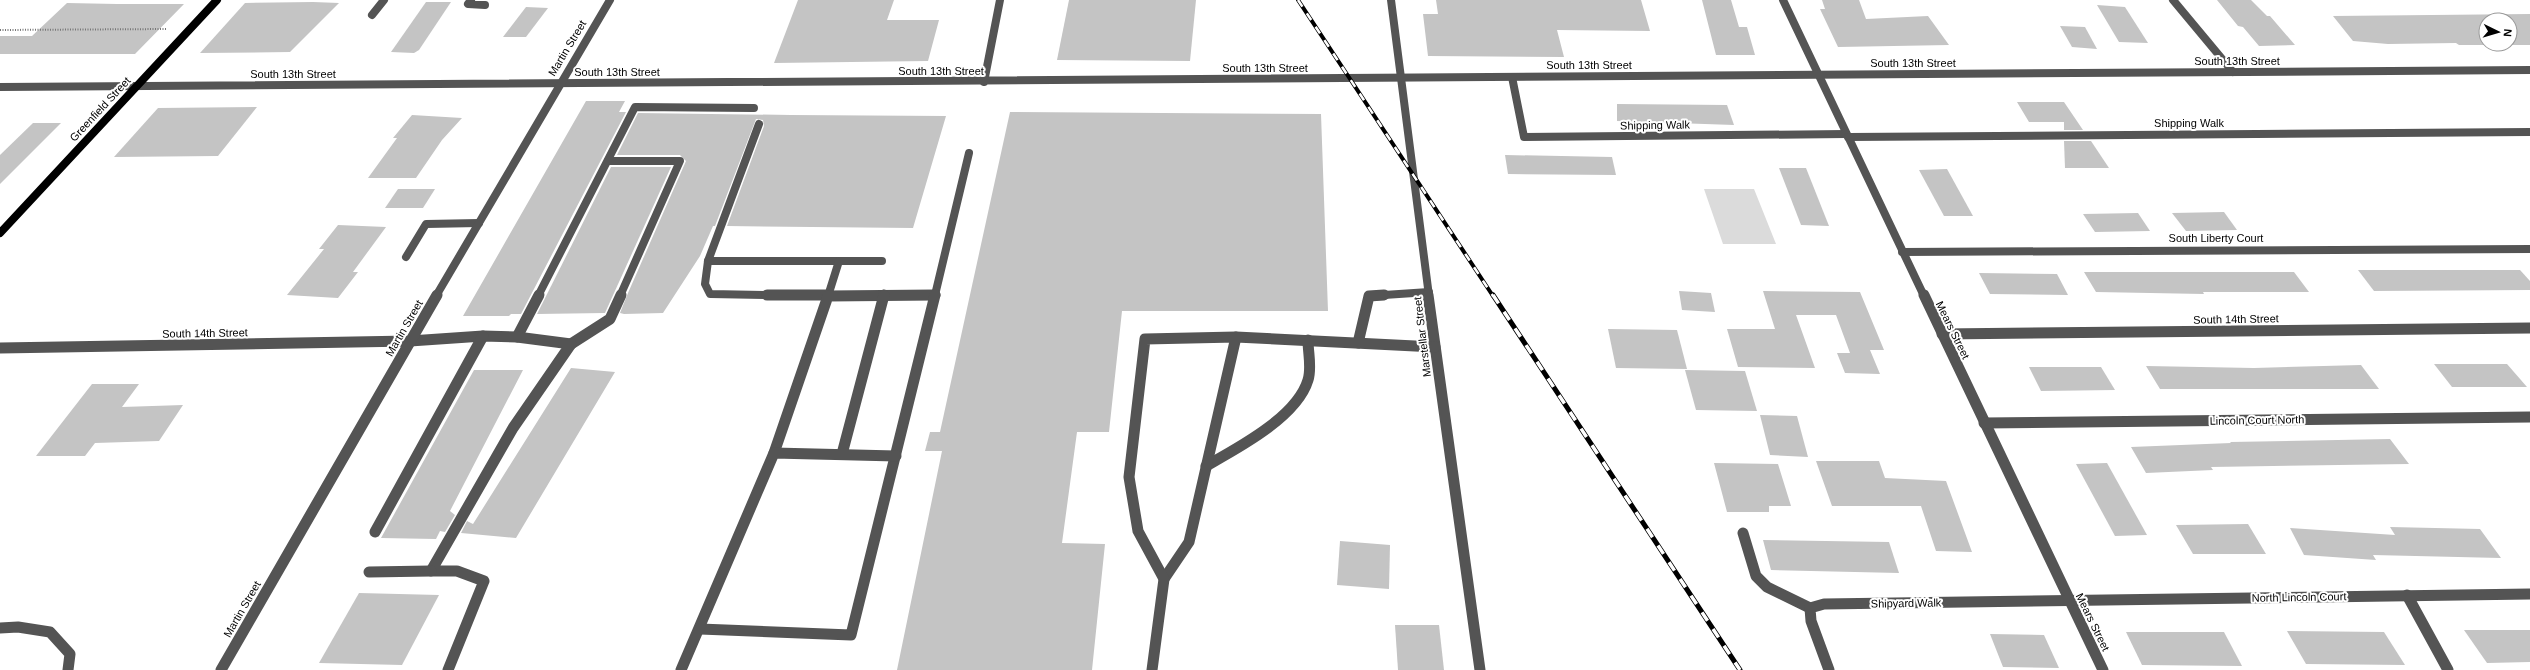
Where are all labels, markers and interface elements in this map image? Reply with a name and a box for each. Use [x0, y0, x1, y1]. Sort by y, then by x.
north arrow [2478, 12, 2518, 52]
street label: Martin Street [546, 18, 588, 78]
text: N [2502, 28, 2514, 37]
street label: South 13th Street [2194, 55, 2280, 67]
street label: South 13th Street [1870, 57, 1956, 69]
street label: South 13th Street [1546, 59, 1632, 71]
street label: South 13th Street [1222, 62, 1308, 74]
street label: South 13th Street [898, 65, 984, 77]
street label: South 13th Street [574, 66, 660, 78]
street label: South 13th Street [250, 68, 336, 80]
street label: Greenfield Street [67, 74, 133, 144]
street label: Shipping Walk [2154, 117, 2224, 129]
street label: Shipping Walk [1620, 118, 1691, 132]
street label: South Liberty Court [2169, 232, 2263, 244]
street label: Marstellar Street [1411, 296, 1433, 378]
street label: Martin Street [383, 298, 425, 358]
street label: Mears Street [1934, 299, 1972, 361]
street label: South 14th Street [2193, 312, 2279, 326]
street label: South 14th Street [162, 326, 248, 340]
street label: Lincoln Court North [2210, 413, 2304, 427]
street label: Martin Street [221, 579, 263, 639]
street label: North Lincoln Court [2252, 590, 2346, 604]
street label: Mears Street [2074, 591, 2112, 653]
street label: Shipyard Walk [1871, 596, 1942, 610]

